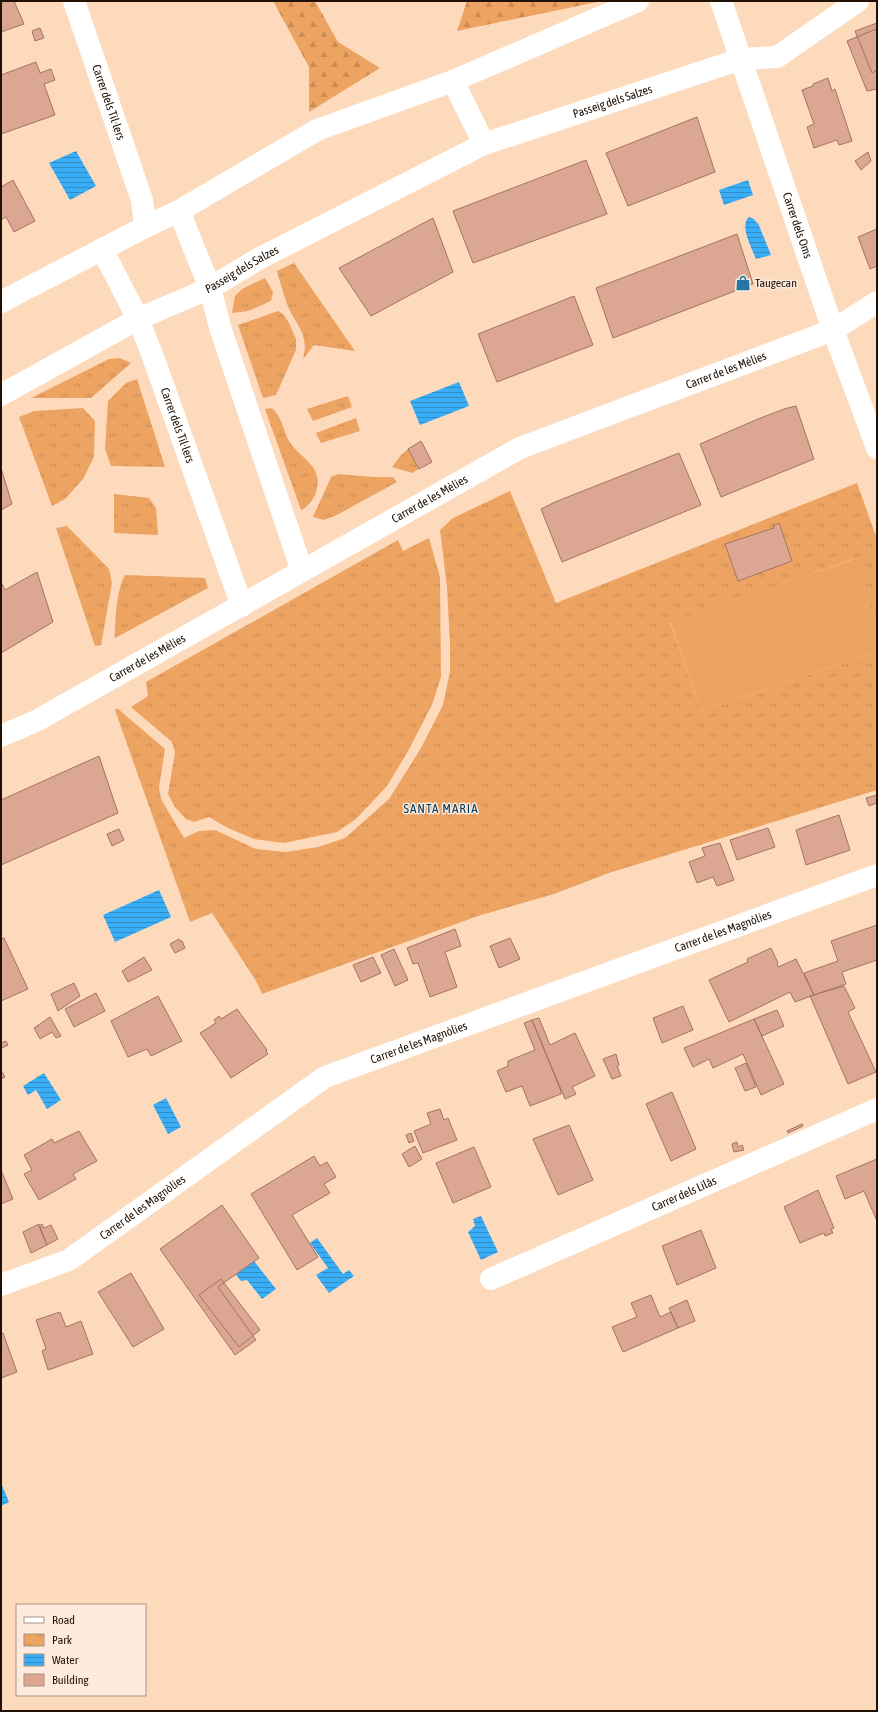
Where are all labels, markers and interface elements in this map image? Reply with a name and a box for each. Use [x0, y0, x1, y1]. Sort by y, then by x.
street label: Carrer dels Til·lers [89, 63, 128, 142]
street label: Passeig dels Salzes [571, 82, 654, 121]
street label: Carrer dels Oms [780, 190, 815, 260]
street label: Passeig dels Salzes [203, 243, 281, 296]
shop icon: Taugecan [734, 274, 752, 292]
place label: Taugecan [755, 276, 797, 290]
street label: Carrer de les Mèlies [684, 349, 768, 392]
street label: Carrer dels Til·lers [158, 386, 197, 465]
street label: Carrer de les Mèlies [389, 472, 470, 526]
street label: Carrer de les Mèlies [107, 631, 188, 685]
district label: SANTA MARIA [403, 801, 479, 816]
street label: Carrer de les Magnòlies [673, 907, 773, 955]
street label: Carrer de les Magnòlies [369, 1019, 469, 1067]
street label: Carrer de les Magnòlies [97, 1172, 188, 1243]
street label: Carrer dels Lilàs [649, 1174, 719, 1214]
legend [16, 1604, 146, 1696]
text: Road [52, 1613, 75, 1627]
text: Park [52, 1633, 73, 1647]
text: Water [52, 1653, 79, 1667]
text: Building [52, 1673, 90, 1687]

